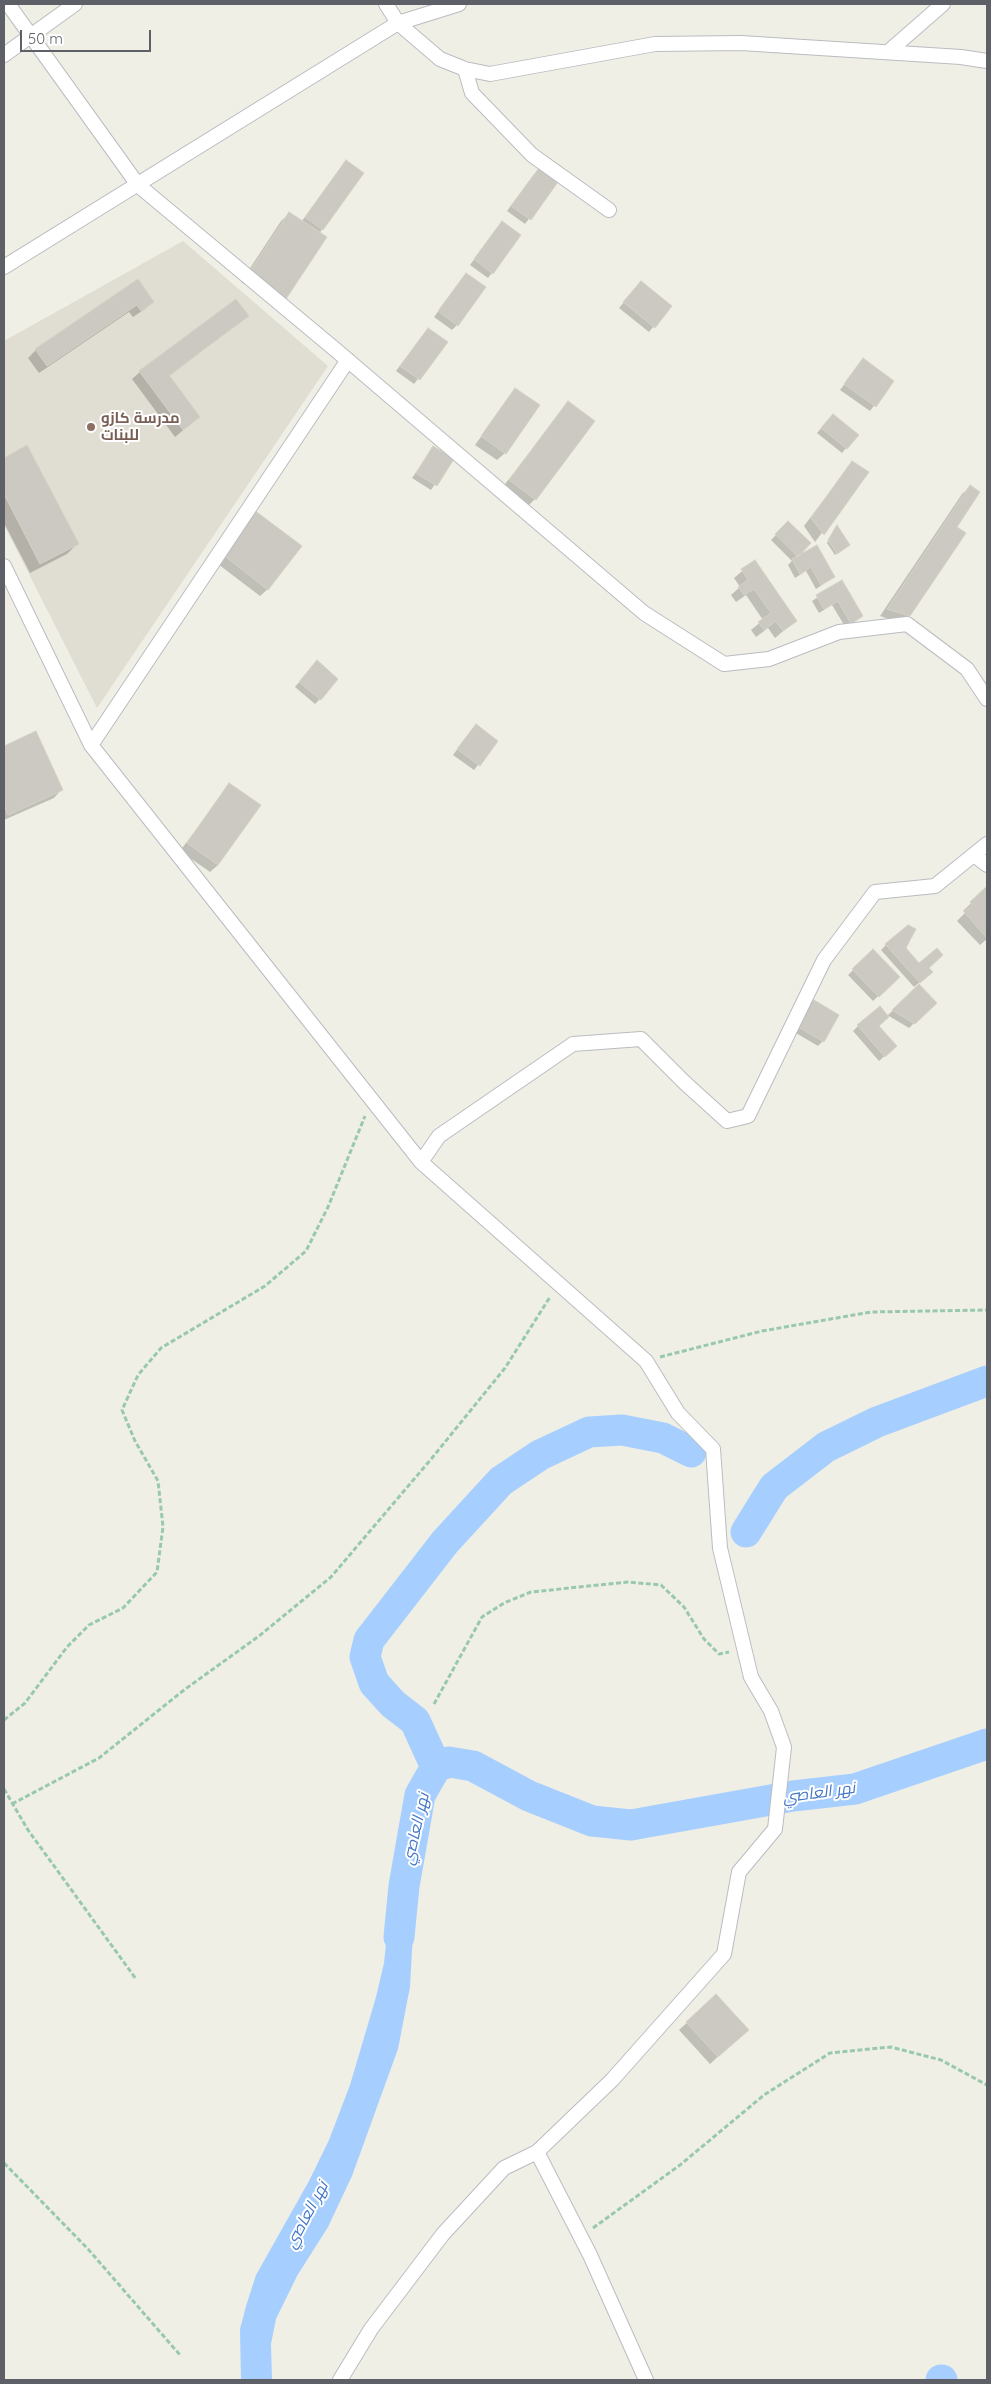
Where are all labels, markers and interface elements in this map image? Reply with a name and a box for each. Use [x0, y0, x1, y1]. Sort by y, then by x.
scale bar [22, 20, 154, 52]
text: 50 m [28, 29, 63, 48]
place label: مدرسة كازو للبنات [101, 409, 180, 444]
marker: مدرسة كازو للبنات [85, 421, 97, 433]
water label: نهر العاصي [781, 1778, 857, 1808]
water label: نهر العاصي [398, 1791, 434, 1867]
water label: نهر العاصي [281, 2178, 333, 2252]

